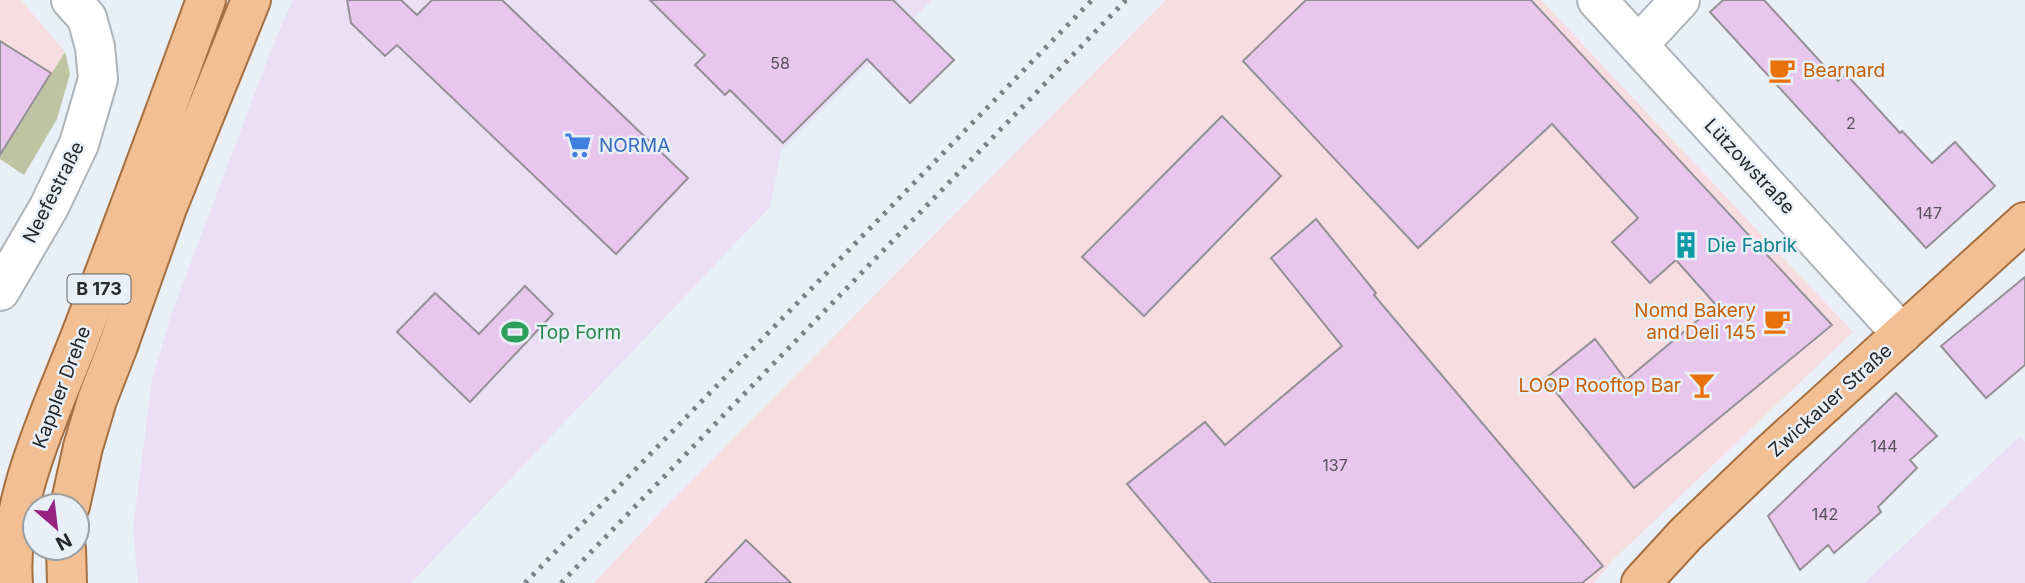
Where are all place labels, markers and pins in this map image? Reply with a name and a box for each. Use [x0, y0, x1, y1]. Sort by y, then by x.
cafe icon: Bearnard [1767, 55, 1797, 85]
place label: Bearnard [1803, 59, 1885, 82]
supermarket icon: NORMA [563, 130, 593, 160]
place label: NORMA [599, 134, 670, 157]
building icon: Die Fabrik [1671, 230, 1701, 260]
place label: Die Fabrik [1707, 234, 1798, 257]
place label: Nomd Bakery and Deli 145 [1634, 299, 1756, 344]
cafe icon: Nomd Bakery and Deli 145 [1762, 306, 1792, 336]
sports icon: Top Form [500, 317, 530, 347]
place label: Top Form [536, 321, 621, 344]
bar icon: LOOP Rooftop Bar [1687, 370, 1717, 400]
place label: LOOP Rooftop Bar [1518, 374, 1681, 397]

